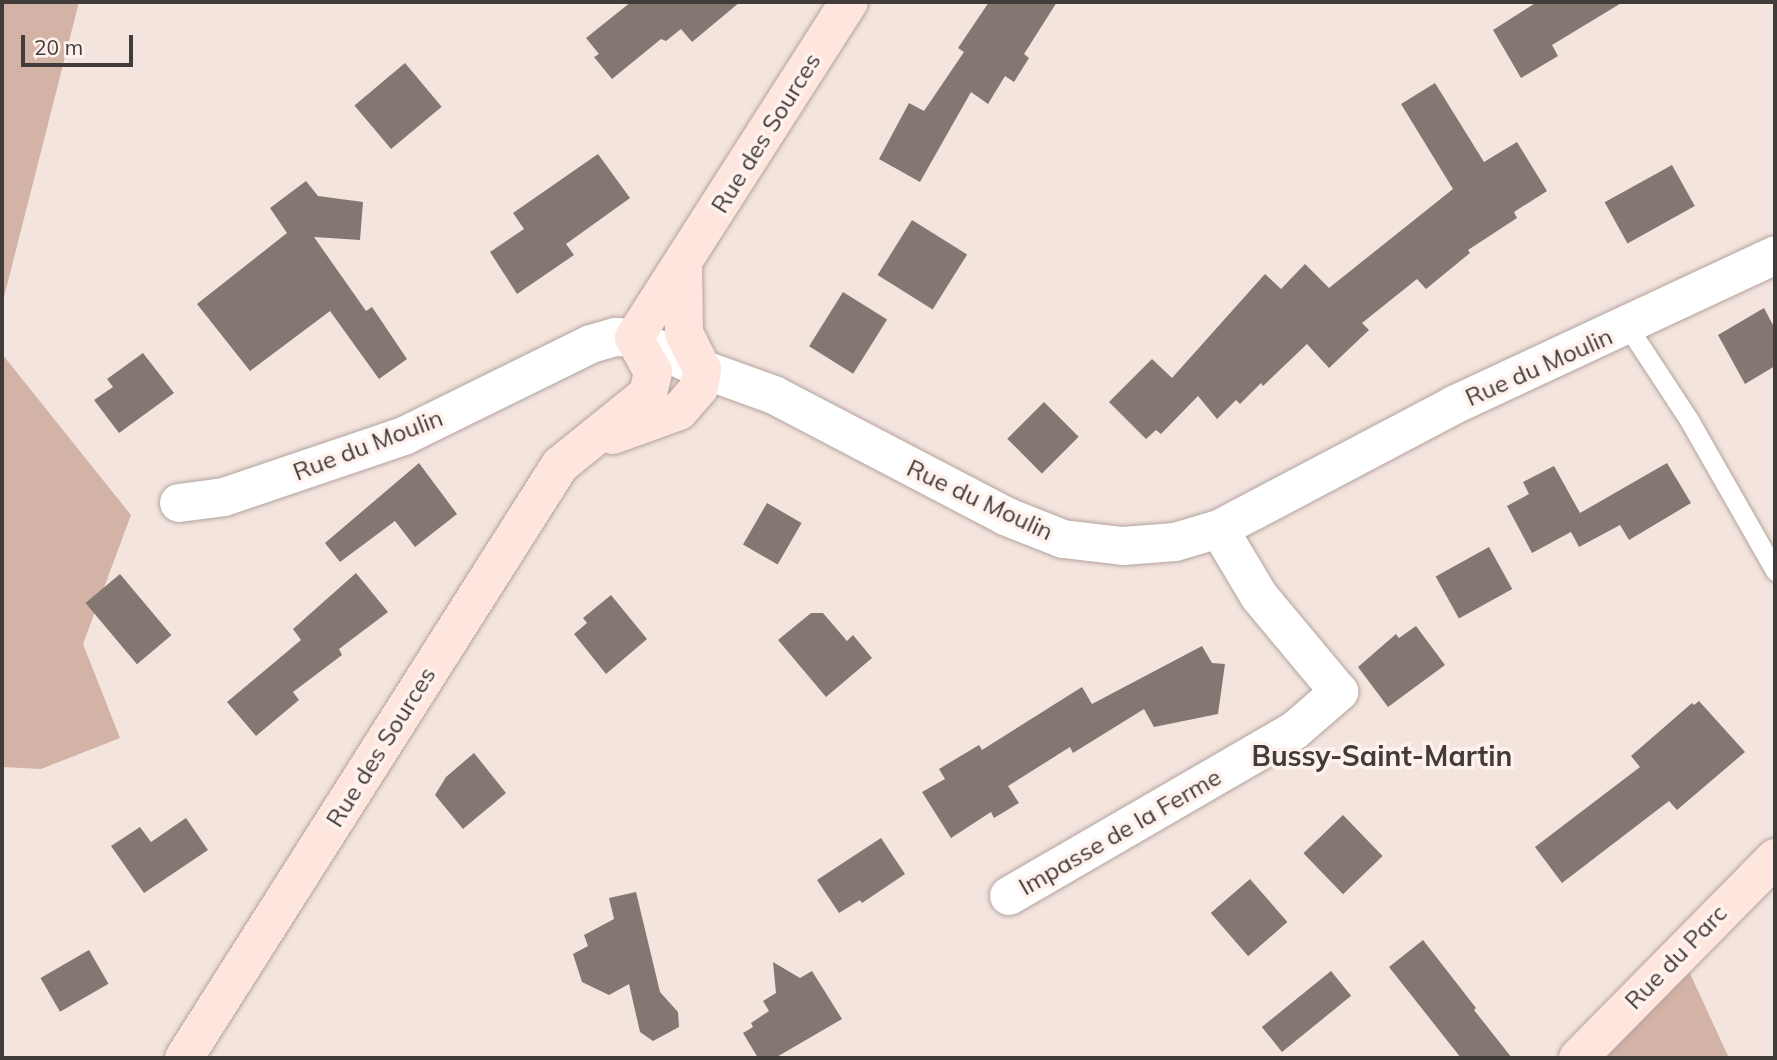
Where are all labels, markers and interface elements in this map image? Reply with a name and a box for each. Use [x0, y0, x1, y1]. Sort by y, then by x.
scale bar [24, 21, 136, 65]
text: 20 m [34, 34, 83, 60]
street label: Rue des Sources [705, 48, 827, 218]
street label: Rue du Moulin [1461, 322, 1617, 412]
street label: Rue du Moulin [289, 403, 447, 487]
street label: Rue du Moulin [902, 454, 1058, 546]
street label: Rue des Sources [320, 662, 442, 832]
district label: Bussy-Saint-Martin [1252, 739, 1512, 773]
street label: Impasse de la Ferme [1014, 762, 1226, 902]
street label: Rue du Parc [1619, 899, 1733, 1015]

